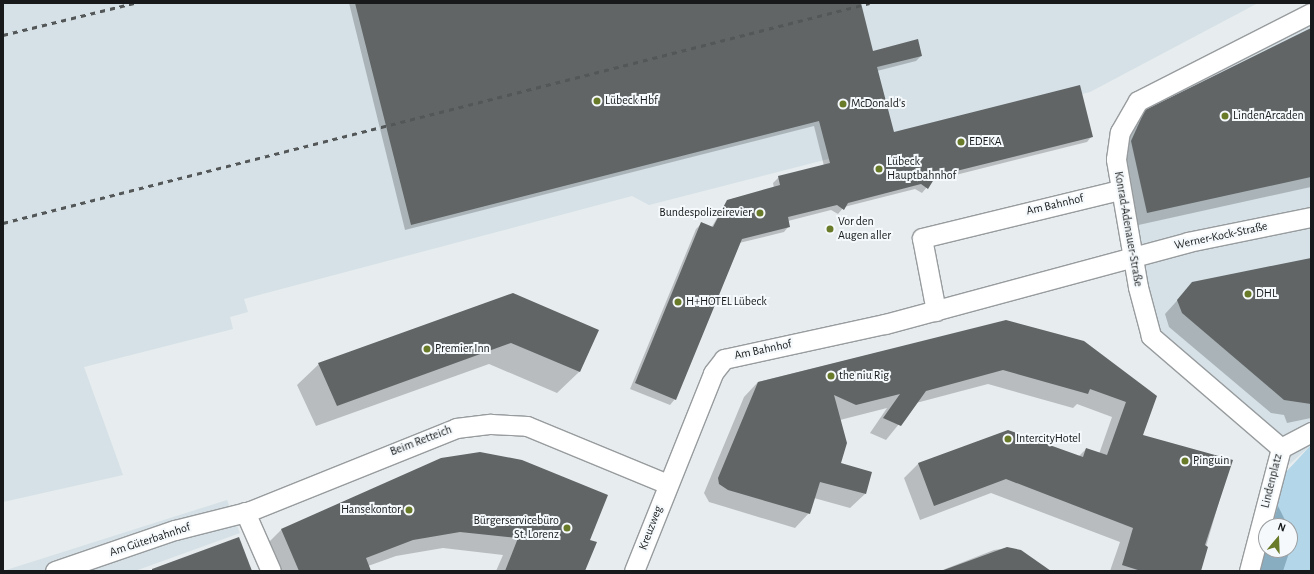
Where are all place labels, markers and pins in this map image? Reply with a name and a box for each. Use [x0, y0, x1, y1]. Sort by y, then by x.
place label: Lübeck Hbf [605, 94, 658, 108]
marker: Lübeck Hbf [592, 96, 602, 106]
place label: McDonald's [851, 97, 905, 111]
marker: McDonald's [838, 99, 848, 109]
place label: LindenArcaden [1233, 109, 1304, 123]
marker: LindenArcaden [1220, 111, 1230, 121]
place label: EDEKA [969, 135, 1002, 149]
marker: EDEKA [956, 137, 966, 147]
place label: Lübeck Hauptbahnhof [887, 155, 956, 183]
marker: Lübeck Hauptbahnhof [874, 164, 884, 174]
place label: Bundespolizeirevier [659, 206, 752, 220]
marker: Bundespolizeirevier [755, 208, 765, 218]
place label: Vor den Augen aller [838, 215, 891, 243]
marker: Vor den Augen aller [825, 224, 835, 234]
place label: DHL [1256, 287, 1277, 301]
marker: DHL [1243, 289, 1253, 299]
place label: H+HOTEL Lübeck [686, 295, 767, 309]
marker: H+HOTEL Lübeck [673, 297, 683, 307]
place label: Premier Inn [435, 342, 490, 356]
marker: Premier Inn [422, 344, 432, 354]
place label: the niu Rig [839, 369, 889, 383]
marker: the niu Rig [826, 371, 836, 381]
place label: IntercityHotel [1016, 432, 1081, 446]
marker: IntercityHotel [1003, 434, 1013, 444]
place label: Pinguin [1193, 454, 1229, 468]
marker: Pinguin [1180, 456, 1190, 466]
place label: Hansekontor [341, 503, 401, 517]
marker: Hansekontor [404, 505, 414, 515]
place label: Bürgerservicebüro St. Lorenz [473, 514, 559, 542]
marker: Bürgerservicebüro St. Lorenz [562, 523, 572, 533]

